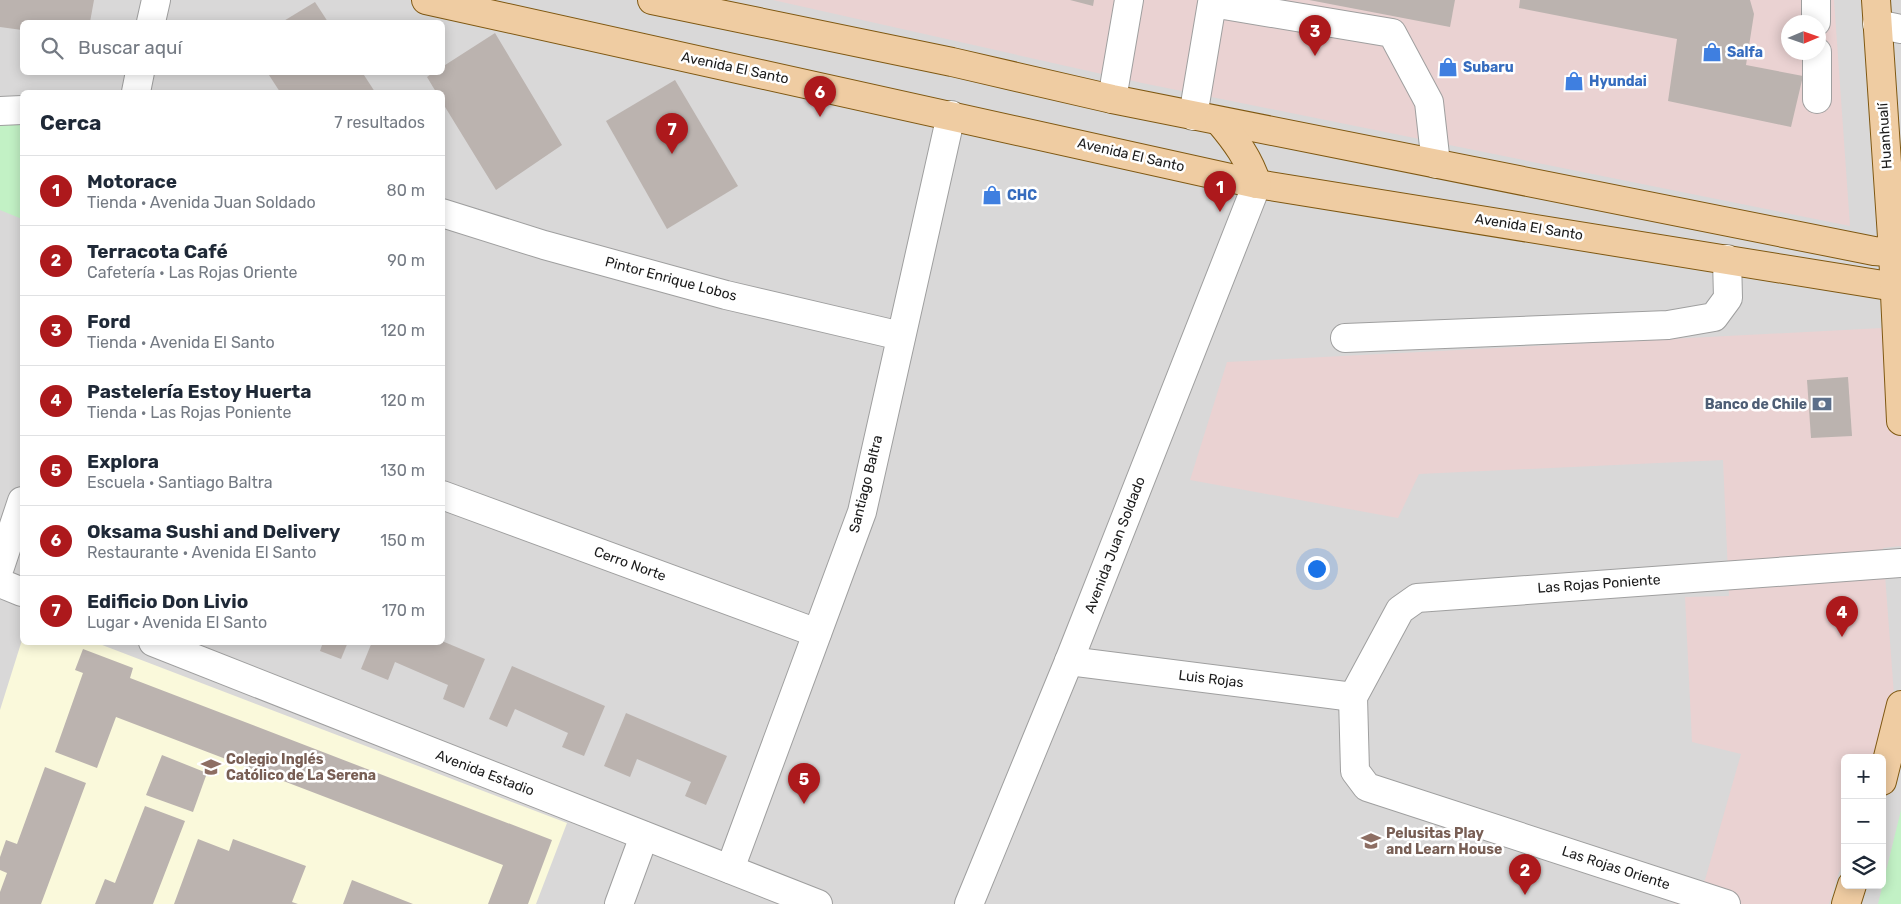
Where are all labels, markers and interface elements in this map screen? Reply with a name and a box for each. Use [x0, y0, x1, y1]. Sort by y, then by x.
pin: 3 [1299, 15, 1331, 56]
north arrow [1781, 15, 1826, 60]
search box [20, 20, 445, 75]
icon: search [38, 34, 66, 62]
text: Buscar aquí [78, 36, 182, 59]
shop icon: Salfa [1701, 41, 1723, 63]
place label: Salfa [1727, 44, 1763, 61]
street label: Avenida El Santo [680, 48, 790, 88]
shop icon: Subaru [1437, 56, 1459, 78]
place label: Subaru [1463, 59, 1514, 76]
shop icon: Hyundai [1563, 70, 1585, 92]
place label: Hyundai [1589, 73, 1647, 90]
pin: 6 [804, 76, 836, 117]
street label: Huanhualí [1874, 102, 1896, 170]
text: Cerca [40, 110, 101, 135]
text: 7 resultados [334, 113, 425, 132]
pin: 7 [656, 113, 688, 154]
street label: Avenida El Santo [1076, 134, 1186, 176]
text: Motorace [87, 170, 177, 193]
pin: 1 [1204, 171, 1236, 212]
text: 1 [52, 181, 60, 200]
text: 80 m [387, 181, 425, 200]
shop icon: CHC [981, 184, 1003, 206]
place label: CHC [1007, 187, 1037, 204]
text: Tienda · Avenida Juan Soldado [87, 193, 316, 212]
street label: Avenida El Santo [1474, 210, 1584, 244]
text: Terracota Café [87, 240, 228, 263]
text: 2 [51, 251, 61, 270]
text: 90 m [387, 251, 425, 270]
street label: Pintor Enrique Lobos [603, 253, 739, 305]
text: Cafetería · Las Rojas Oriente [87, 263, 297, 282]
text: Ford [87, 310, 131, 333]
text: 3 [51, 321, 61, 340]
text: 120 m [380, 321, 425, 340]
text: Tienda · Avenida El Santo [87, 333, 275, 352]
text: Pastelería Estoy Huerta [87, 380, 311, 403]
text: 4 [51, 391, 61, 410]
text: 120 m [380, 391, 425, 410]
bank icon: Banco de Chile [1811, 393, 1833, 415]
place label: Banco de Chile [1705, 396, 1807, 413]
text: Tienda · Las Rojas Poniente [87, 403, 291, 422]
street label: Santiago Baltra [846, 433, 886, 535]
text: Explora [87, 450, 159, 473]
text: 5 [51, 461, 61, 480]
text: 130 m [380, 461, 425, 480]
text: Escuela · Santiago Baltra [87, 473, 273, 492]
street label: Avenida Juan Soldado [1081, 474, 1149, 616]
text: Oksama Sushi and Delivery [87, 520, 340, 543]
text: 6 [51, 531, 61, 550]
text: 150 m [380, 531, 425, 550]
text: Restaurante · Avenida El Santo [87, 543, 316, 562]
street label: Cerro Norte [592, 543, 669, 585]
your location [1304, 556, 1330, 582]
street label: Las Rojas Poniente [1537, 571, 1661, 597]
text: Edificio Don Livio [87, 590, 248, 613]
pin: 4 [1826, 596, 1858, 637]
text: 7 [51, 601, 61, 620]
text: 170 m [382, 601, 425, 620]
text: Lugar · Avenida El Santo [87, 613, 267, 632]
street label: Luis Rojas [1177, 667, 1245, 691]
street label: Avenida Estadio [433, 746, 537, 800]
place label: Colegio Inglés Católico de La Serena [226, 751, 376, 784]
map controls [1841, 754, 1886, 889]
button: + [1841, 754, 1886, 799]
school or university icon: Colegio Inglés Católico de La Serena [200, 756, 222, 778]
pin: 5 [788, 763, 820, 804]
button: − [1841, 799, 1886, 844]
place label: Pelusitas Play and Learn House [1386, 825, 1502, 858]
school or university icon: Pelusitas Play and Learn House [1360, 830, 1382, 852]
street label: Las Rojas Oriente [1560, 842, 1672, 894]
button: layers [1841, 844, 1886, 889]
pin: 2 [1509, 854, 1541, 895]

